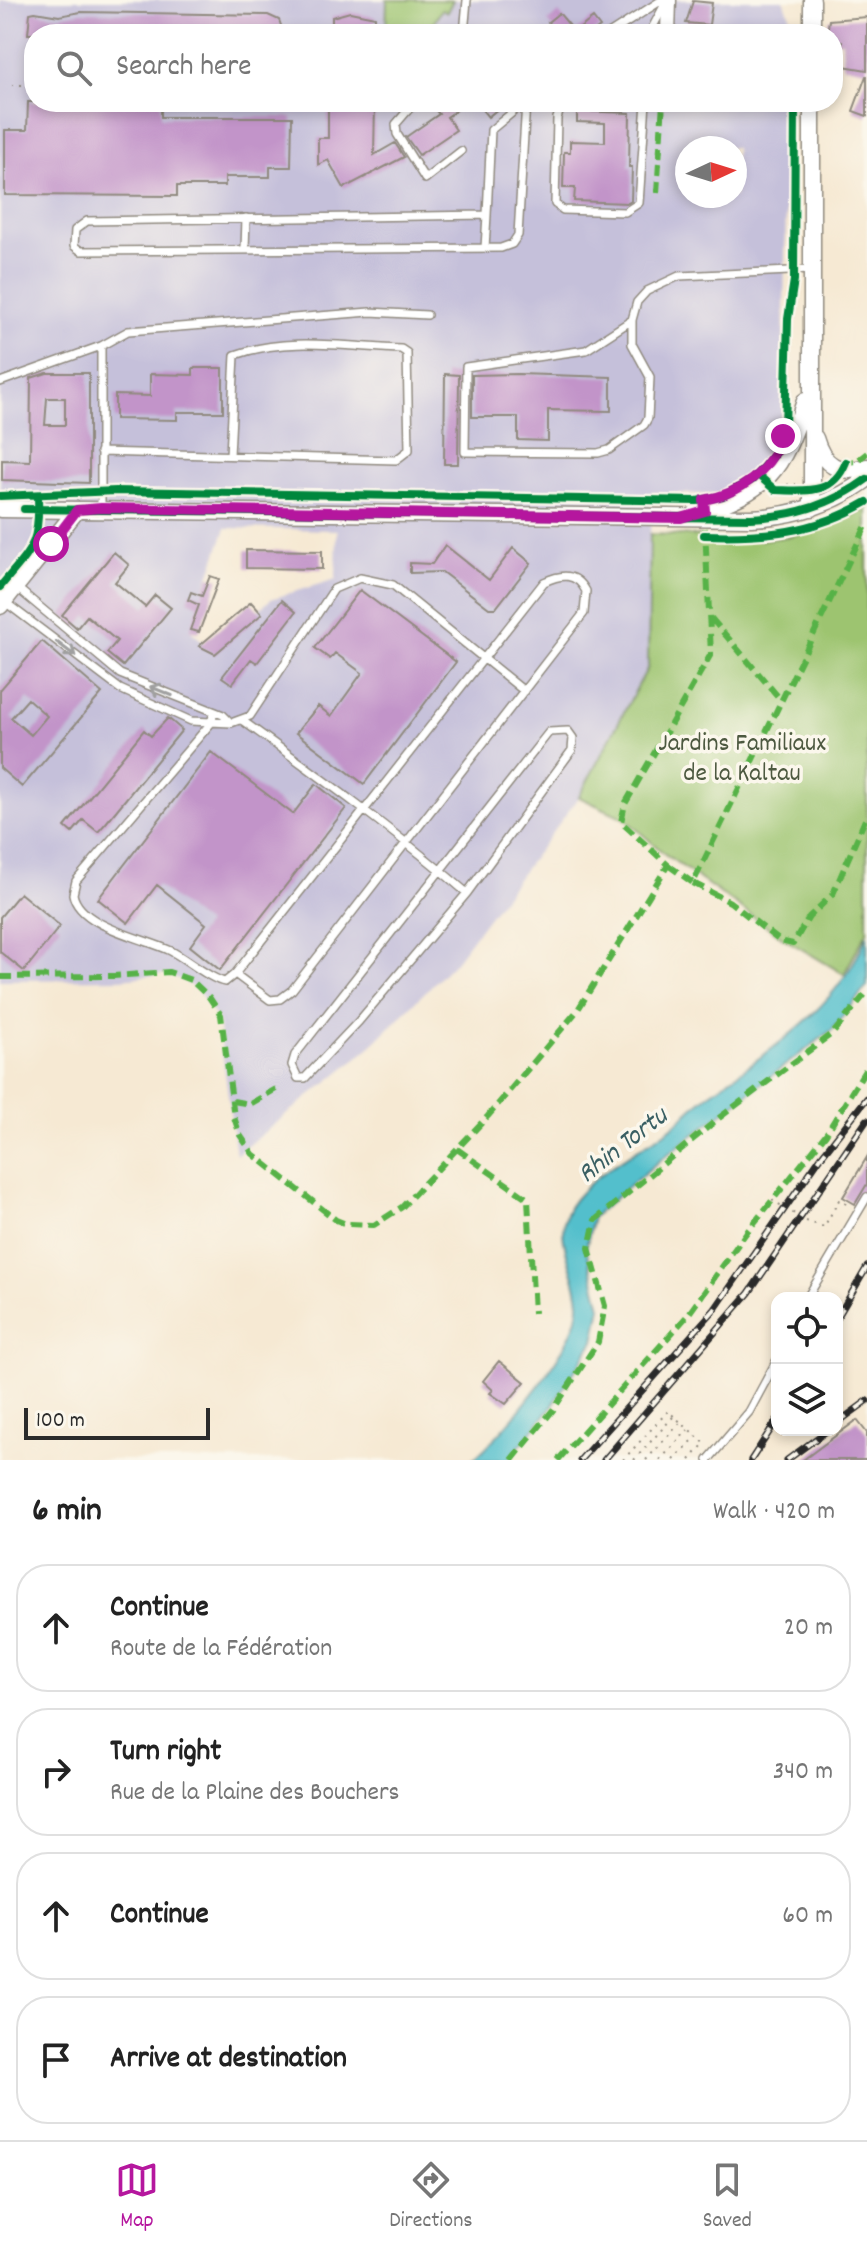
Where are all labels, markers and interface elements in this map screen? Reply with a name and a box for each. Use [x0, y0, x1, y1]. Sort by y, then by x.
search box [24, 24, 843, 112]
icon: search [52, 46, 96, 90]
text: Search here [116, 47, 252, 90]
north arrow [675, 136, 747, 208]
route end [765, 418, 801, 454]
route start [33, 526, 69, 562]
one-way arrow [54, 640, 76, 657]
one-way arrow [149, 683, 174, 697]
park label: Jardins Familiaux de la Kaltau [658, 726, 826, 793]
water label: Rhin Tortu [570, 1098, 679, 1195]
map controls [771, 1292, 843, 1436]
button: locate [771, 1292, 843, 1364]
button: layers [771, 1364, 843, 1436]
scale bar [24, 1404, 210, 1440]
text: 100 m [36, 1406, 85, 1437]
text: 6 min [32, 1488, 102, 1537]
text: Walk · 420 m [713, 1494, 835, 1531]
text: Continue [110, 1588, 209, 1631]
icon: ahead [34, 1606, 78, 1650]
text: 20 m [784, 1610, 833, 1647]
text: Route de la Fédération [110, 1631, 332, 1668]
text: Turn right [110, 1732, 221, 1775]
icon: right [34, 1750, 78, 1794]
text: 340 m [773, 1754, 833, 1791]
text: Rue de la Plaine des Bouchers [110, 1775, 400, 1812]
icon: ahead [34, 1894, 78, 1938]
text: Continue [110, 1895, 209, 1938]
text: 60 m [782, 1898, 833, 1935]
icon: arrive [34, 2038, 78, 2082]
text: Arrive at destination [110, 2039, 347, 2082]
tab: Map [115, 2158, 159, 2237]
tab: Directions [389, 2158, 473, 2237]
tab: Saved [703, 2158, 752, 2237]

